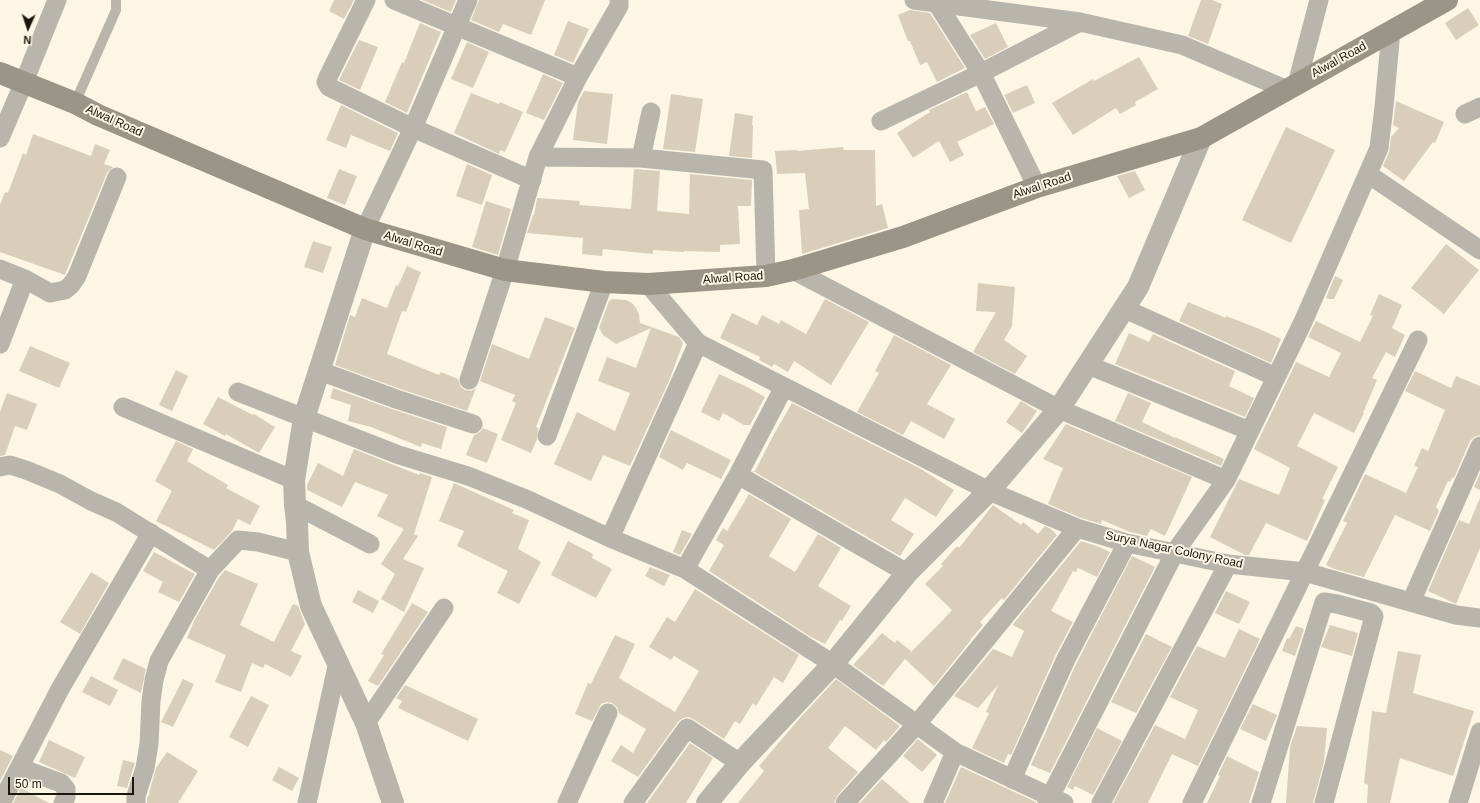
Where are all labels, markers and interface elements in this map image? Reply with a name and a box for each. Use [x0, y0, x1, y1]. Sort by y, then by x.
north arrow [8, 8, 48, 48]
text: N [23, 34, 32, 46]
street label: Alwal Road [1309, 39, 1369, 81]
street label: Alwal Road [83, 102, 145, 140]
street label: Alwal Road [1011, 170, 1073, 202]
street label: Alwal Road [382, 228, 444, 260]
street label: Alwal Road [702, 269, 764, 287]
street label: Surya Nagar Colony Road [1104, 528, 1244, 572]
scale bar [10, 769, 136, 795]
text: 50 m [15, 777, 42, 791]

